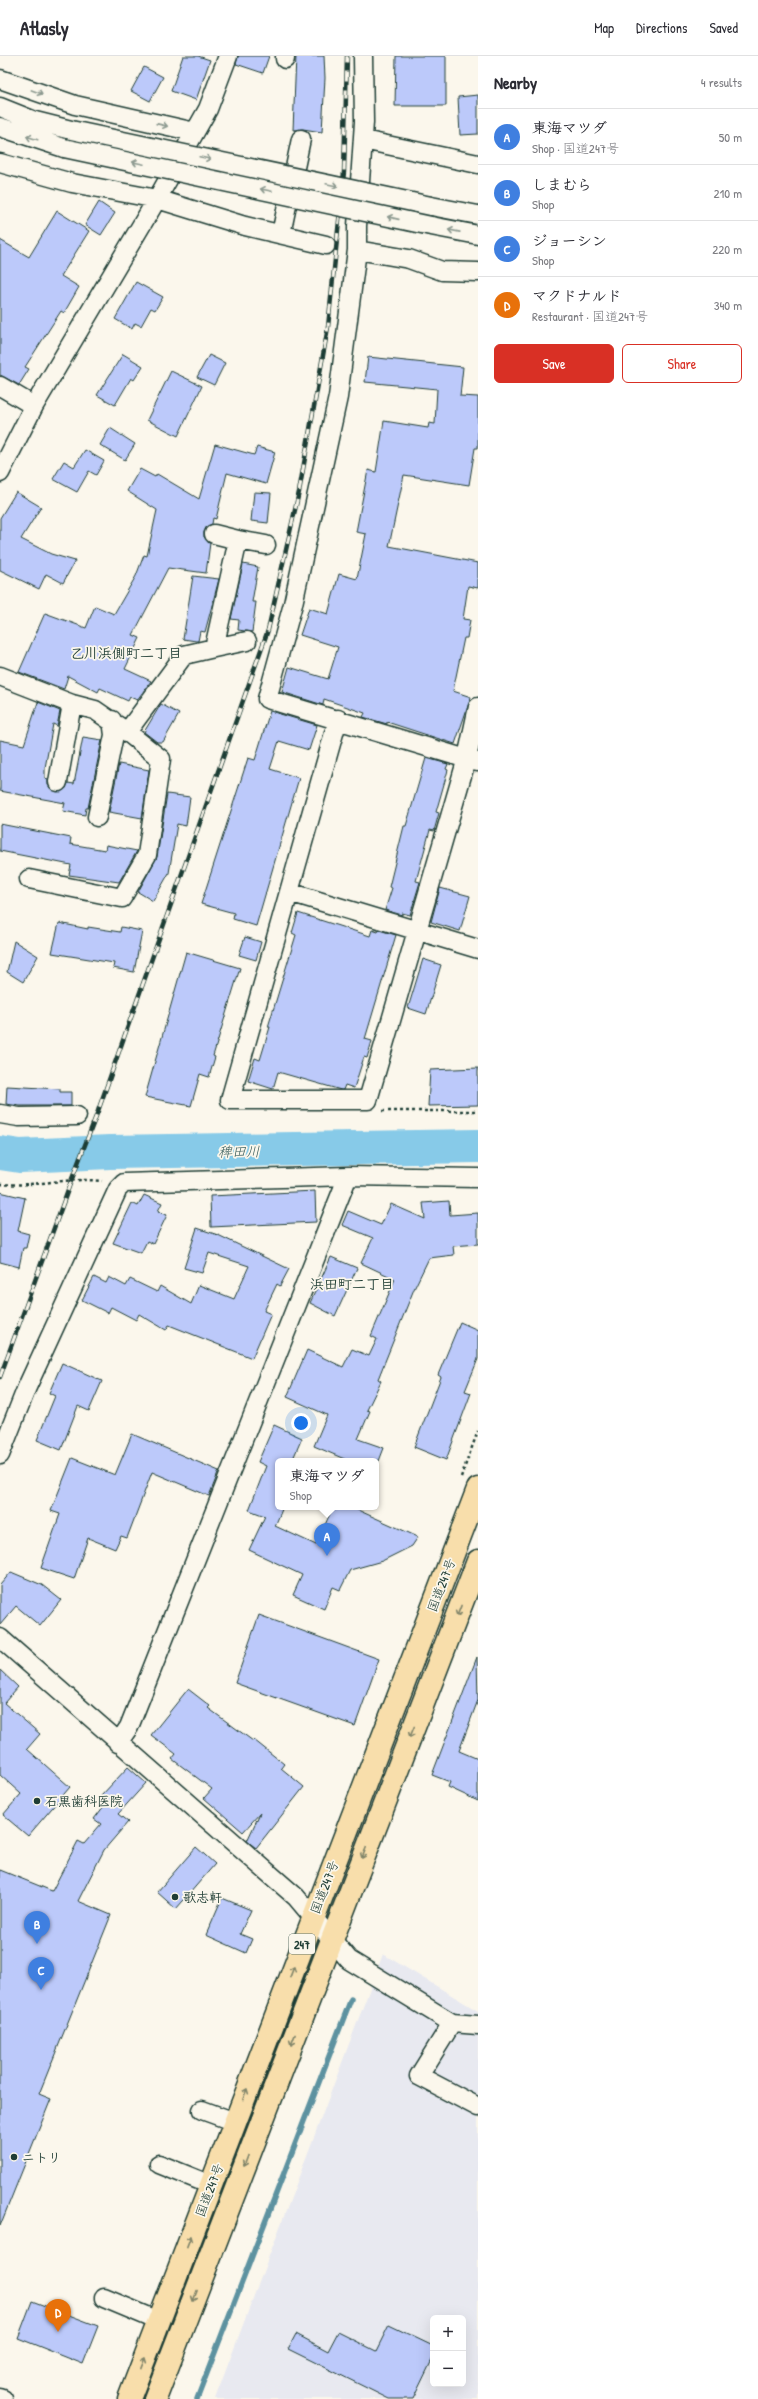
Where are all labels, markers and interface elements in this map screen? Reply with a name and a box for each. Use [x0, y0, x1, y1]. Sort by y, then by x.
text: Atlasly [20, 15, 69, 41]
text: Map [594, 18, 614, 37]
text: Directions [636, 18, 687, 37]
text: Saved [709, 18, 738, 37]
text: Nearby [494, 71, 537, 94]
text: 4 results [701, 73, 742, 91]
one-way arrow [30, 89, 43, 96]
text: 東海マツダ [532, 117, 607, 138]
one-way arrow [155, 121, 168, 129]
text: A [504, 128, 510, 146]
text: 50 m [719, 128, 742, 146]
one-way arrow [25, 134, 38, 141]
text: Shop · 国道247号 [532, 139, 619, 157]
one-way arrow [198, 155, 211, 163]
one-way arrow [132, 159, 145, 167]
text: しまむら [532, 174, 592, 195]
one-way arrow [325, 182, 338, 190]
text: B [504, 184, 510, 202]
text: 210 m [714, 184, 742, 202]
one-way arrow [260, 185, 273, 193]
text: Shop [532, 195, 554, 213]
one-way arrow [386, 213, 399, 221]
one-way arrow [448, 226, 461, 234]
text: ジョーシン [532, 230, 607, 251]
text: C [503, 240, 511, 258]
text: 220 m [712, 240, 742, 258]
text: Shop [532, 251, 554, 269]
text: マクドナルド [532, 285, 621, 306]
text: D [504, 296, 510, 314]
text: 340 m [714, 296, 742, 314]
text: Restaurant · 国道247号 [532, 307, 648, 325]
button: Save [494, 344, 614, 383]
button: Share [622, 344, 742, 383]
district label: 乙川浜側町二丁目 [70, 643, 182, 662]
water label: 稗田川 [218, 1141, 260, 1161]
district label: 浜田町二丁目 [310, 1274, 394, 1293]
your location [291, 1413, 311, 1433]
popup [275, 1458, 379, 1510]
text: 東海マツダ [289, 1465, 365, 1486]
text: Shop [289, 1486, 312, 1504]
pin: A [314, 1523, 340, 1556]
street label: 国道247号 [422, 1555, 460, 1615]
one-way arrow [455, 1604, 463, 1616]
one-way arrow [408, 1726, 416, 1738]
place label: 石黒歯科医院 [45, 1792, 123, 1810]
marker: 石黒歯科医院 [32, 1796, 42, 1806]
one-way arrow [360, 1846, 367, 1858]
street label: 国道247号 [305, 1857, 343, 1917]
place label: 歌志軒 [183, 1888, 222, 1906]
marker: 歌志軒 [170, 1892, 180, 1902]
pin: B [24, 1911, 50, 1944]
road number: 247 [289, 1934, 315, 1954]
pin: C [28, 1957, 54, 1990]
one-way arrow [288, 1967, 296, 1979]
one-way arrow [289, 2033, 297, 2045]
one-way arrow [242, 2088, 250, 2100]
place label: ニトリ [22, 2148, 61, 2166]
marker: ニトリ [9, 2152, 19, 2162]
one-way arrow [242, 2155, 250, 2167]
street label: 国道247号 [190, 2160, 228, 2220]
one-way arrow [186, 2236, 194, 2248]
one-way arrow [190, 2289, 198, 2301]
pin: D [45, 2299, 71, 2332]
map controls [430, 2315, 466, 2387]
button: + [430, 2315, 466, 2351]
button: − [430, 2351, 466, 2387]
one-way arrow [139, 2357, 147, 2369]

